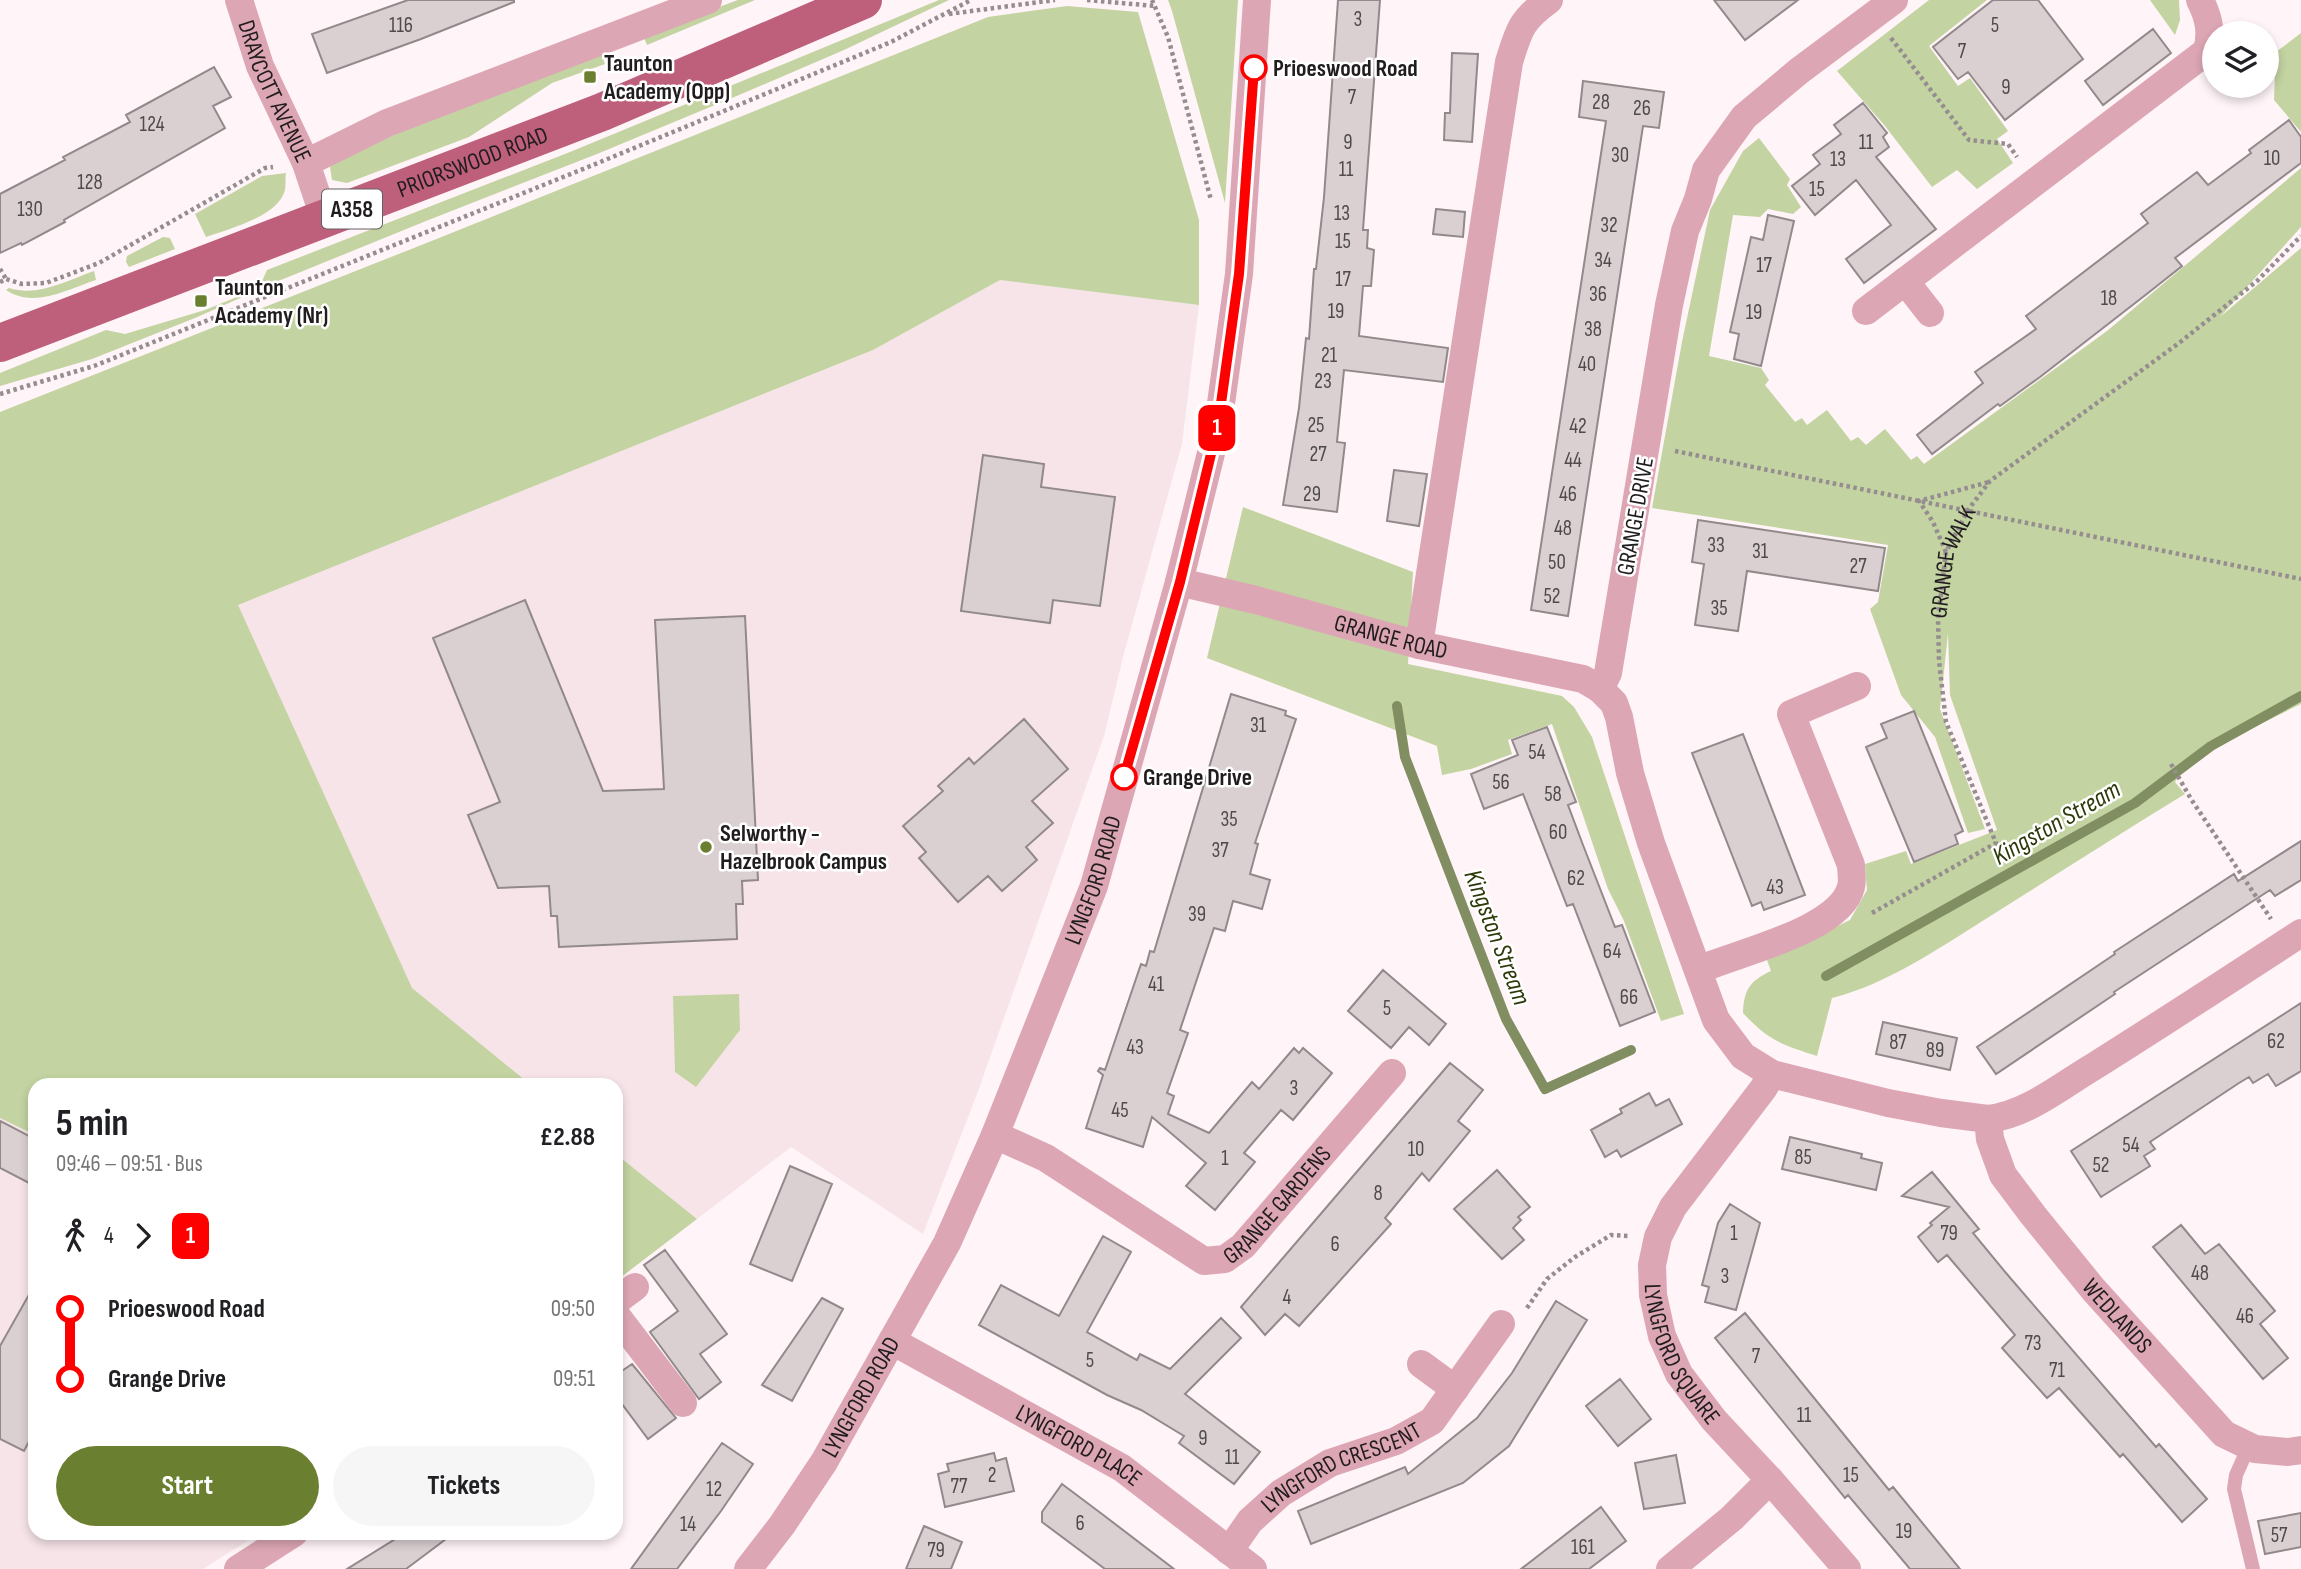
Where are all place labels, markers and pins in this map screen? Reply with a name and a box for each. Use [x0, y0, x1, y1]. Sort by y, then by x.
place label: Taunton Academy (Opp) [603, 49, 730, 106]
place label: Prioeswood Road [1273, 54, 1418, 83]
marker: Prioeswood Road [1241, 55, 1267, 81]
marker: Taunton Academy (Opp) [582, 69, 598, 85]
place label: Taunton Academy (Nr) [214, 273, 328, 330]
marker: Taunton Academy (Nr) [193, 293, 209, 309]
place label: Grange Drive [1143, 763, 1252, 792]
marker: Grange Drive [1111, 764, 1137, 790]
place label: Selworthy - Hazelbrook Campus [720, 819, 887, 876]
marker: Selworthy - Hazelbrook Campus [698, 839, 714, 855]

